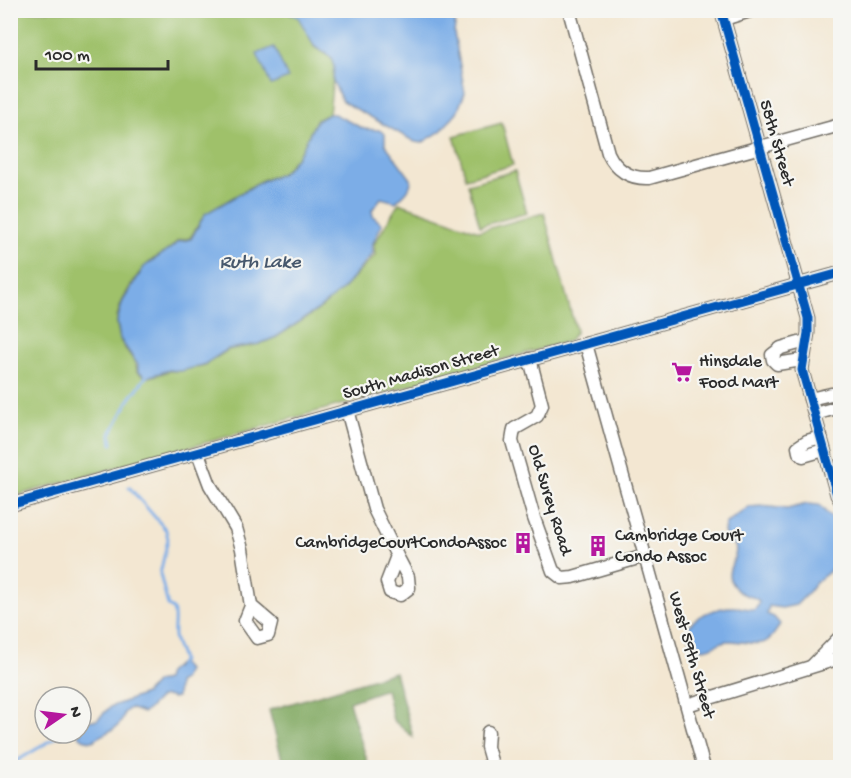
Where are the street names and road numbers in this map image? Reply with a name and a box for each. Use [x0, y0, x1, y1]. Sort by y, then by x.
street label: 58th Street [754, 98, 799, 190]
street label: South Madison Street [341, 340, 503, 405]
street label: Old Surey Road [522, 442, 576, 559]
street label: West 59th Street [663, 589, 720, 722]

